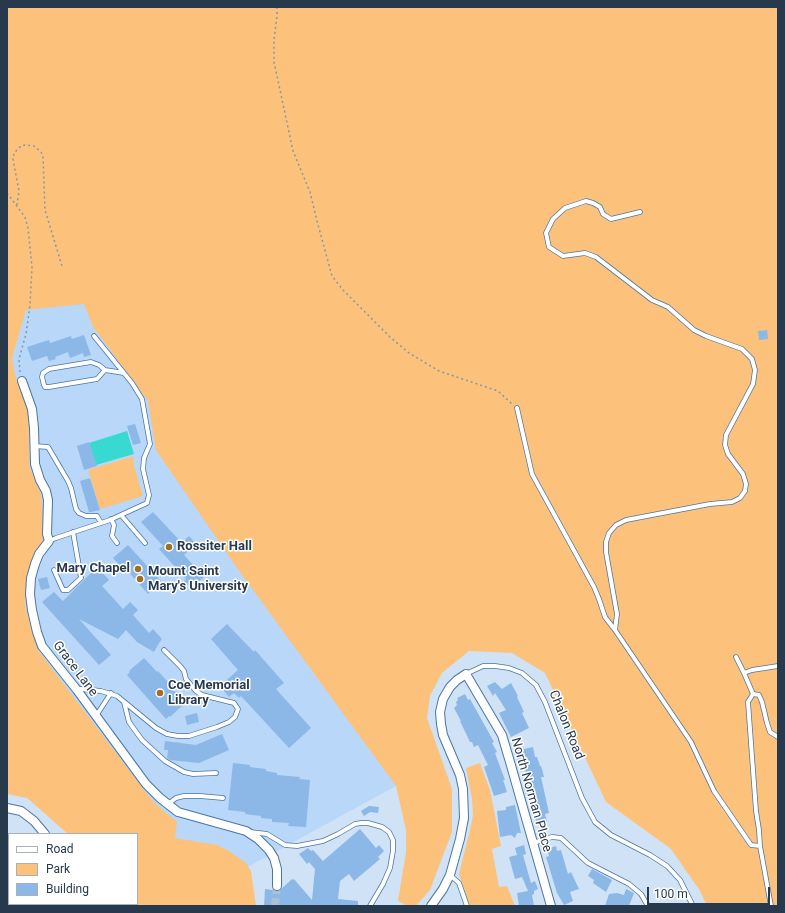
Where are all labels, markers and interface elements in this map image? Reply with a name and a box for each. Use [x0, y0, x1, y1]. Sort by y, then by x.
place label: Rossiter Hall [177, 539, 252, 555]
marker: Rossiter Hall [164, 542, 174, 552]
place label: Mary Chapel [56, 561, 130, 577]
marker: Mary Chapel [133, 564, 143, 574]
place label: Mount Saint Mary's University [148, 564, 248, 595]
marker: Mount Saint Mary's University [135, 574, 145, 584]
street label: Grace Lane [49, 638, 101, 700]
place label: Coe Memorial Library [168, 678, 250, 709]
marker: Coe Memorial Library [155, 688, 165, 698]
street label: Chalon Road [545, 688, 587, 762]
street label: North Norman Place [507, 736, 555, 854]
legend [8, 833, 138, 905]
text: Road [46, 842, 74, 856]
text: Park [46, 862, 70, 876]
scale bar [649, 879, 772, 905]
text: Building [46, 882, 89, 896]
text: 100 m [654, 887, 688, 901]

